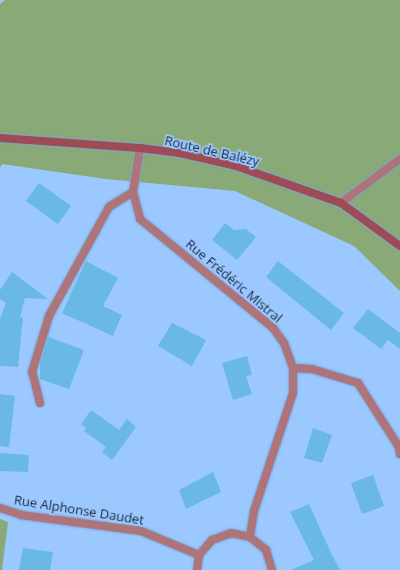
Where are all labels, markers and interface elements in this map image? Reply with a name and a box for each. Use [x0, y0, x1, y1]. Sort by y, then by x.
street label: Route de Balézy [163, 133, 261, 169]
street label: Rue Frédéric Mistral [183, 236, 285, 326]
street label: Rue Alphonse Daudet [13, 492, 145, 528]

